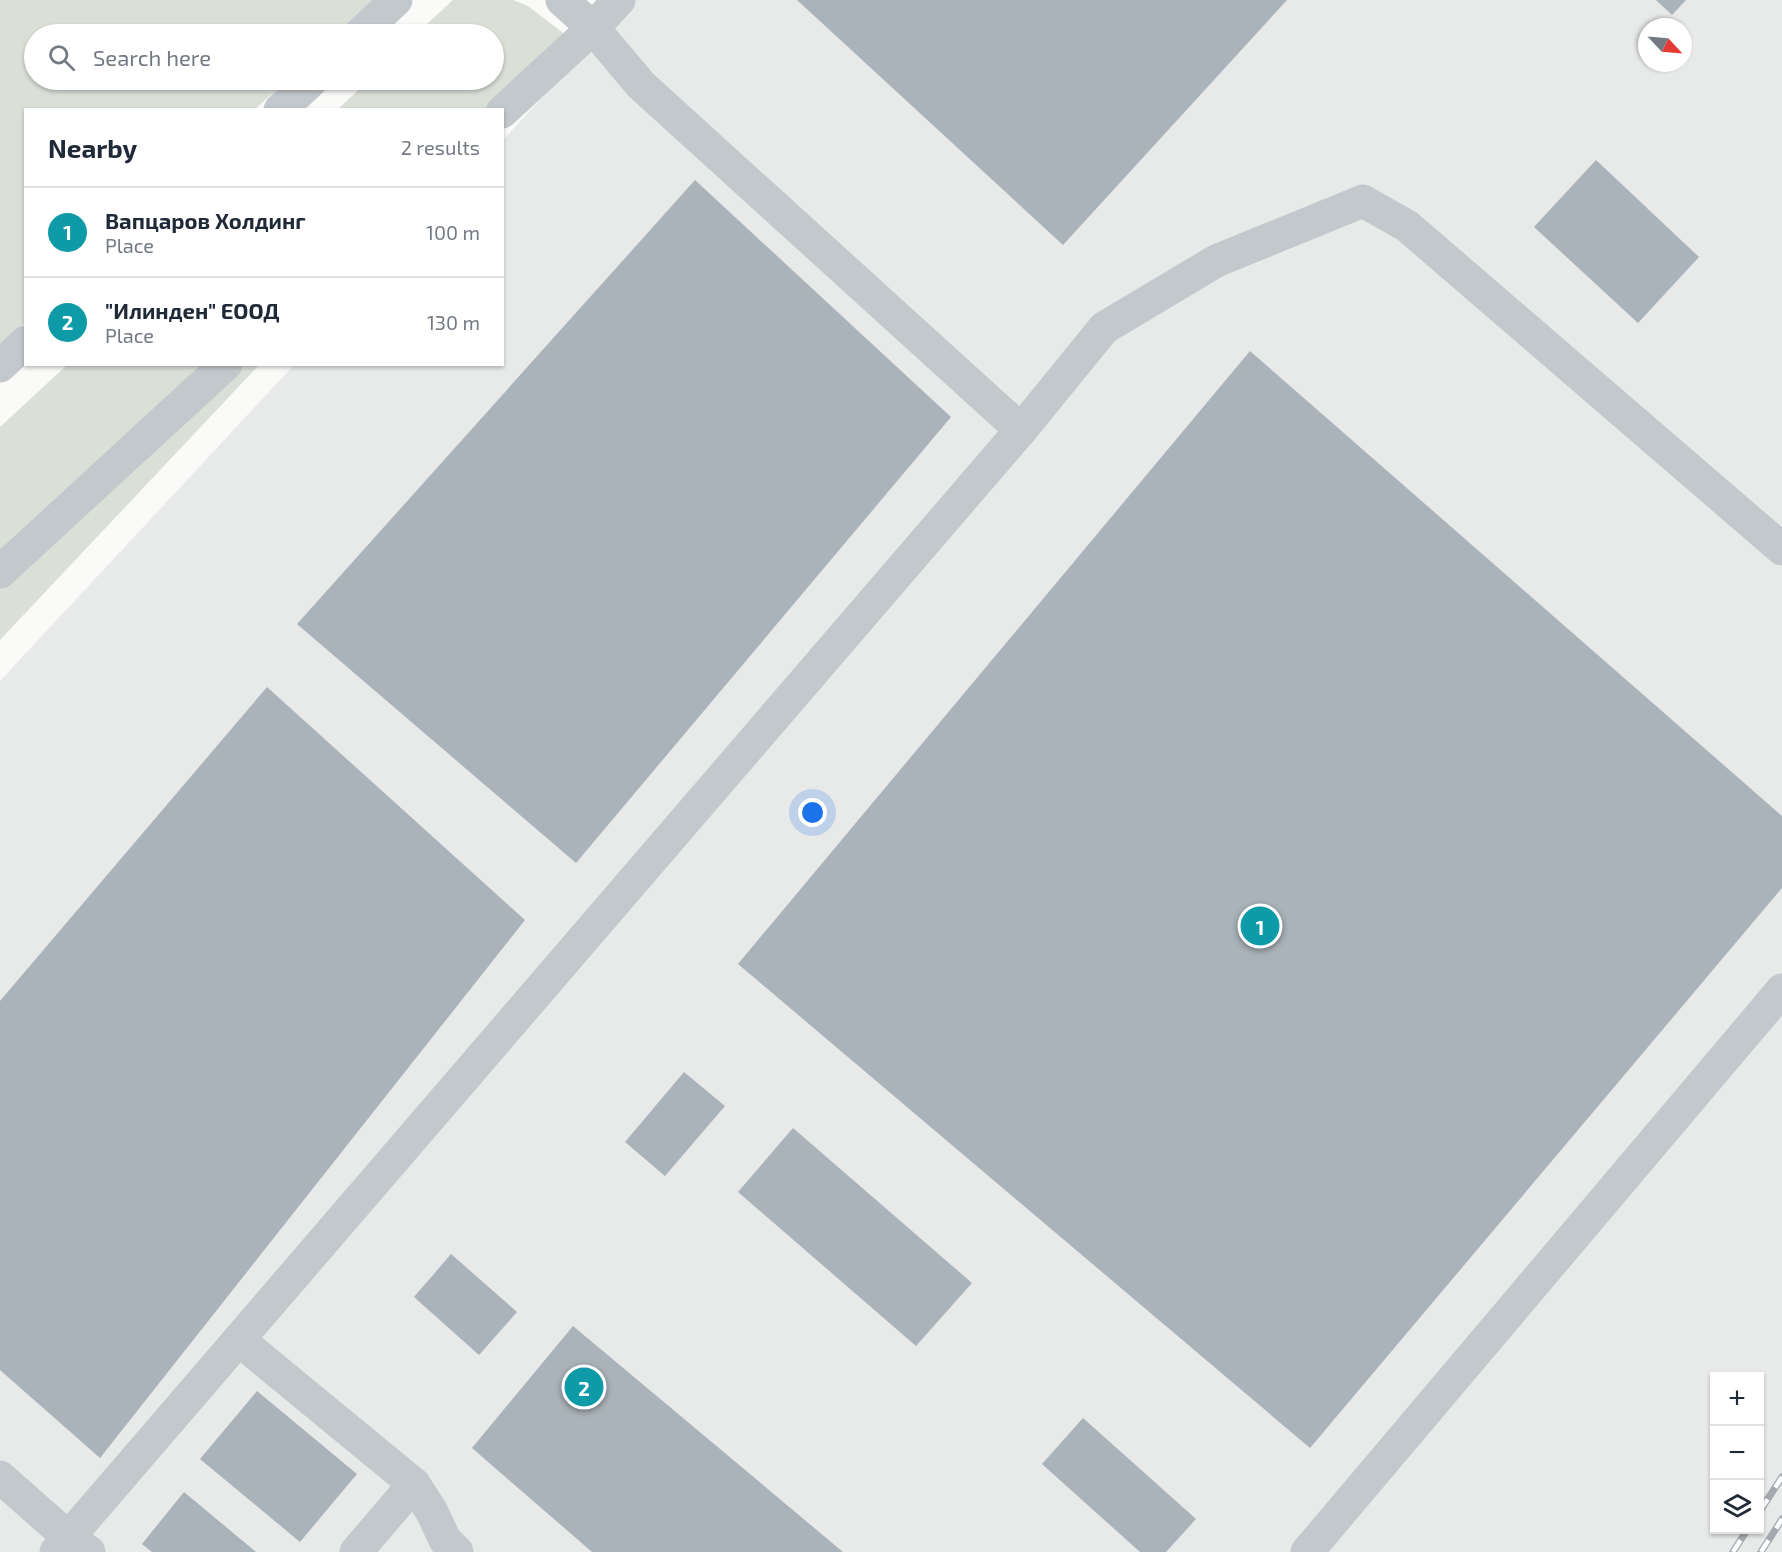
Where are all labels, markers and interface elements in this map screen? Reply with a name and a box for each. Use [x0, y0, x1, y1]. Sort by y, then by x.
north arrow [1638, 18, 1692, 72]
search box [24, 24, 504, 90]
icon: search [45, 41, 78, 74]
text: Search here [93, 44, 211, 70]
text: Nearby [48, 132, 137, 163]
text: 2 results [401, 135, 480, 159]
text: Вапцаров Холдинг [105, 207, 306, 233]
text: 1 [63, 220, 72, 244]
text: 100 m [426, 220, 480, 244]
text: Place [105, 233, 154, 257]
text: "Илинден" ЕООД [105, 297, 279, 323]
text: 2 [62, 310, 73, 334]
text: 130 m [427, 310, 480, 334]
text: Place [105, 323, 154, 347]
your location [798, 798, 827, 827]
pin: 1 [1240, 904, 1280, 948]
pin: 2 [564, 1364, 604, 1410]
map controls [1710, 1372, 1764, 1534]
button: + [1710, 1372, 1764, 1426]
button: − [1710, 1426, 1764, 1480]
button: layers [1710, 1480, 1764, 1534]

